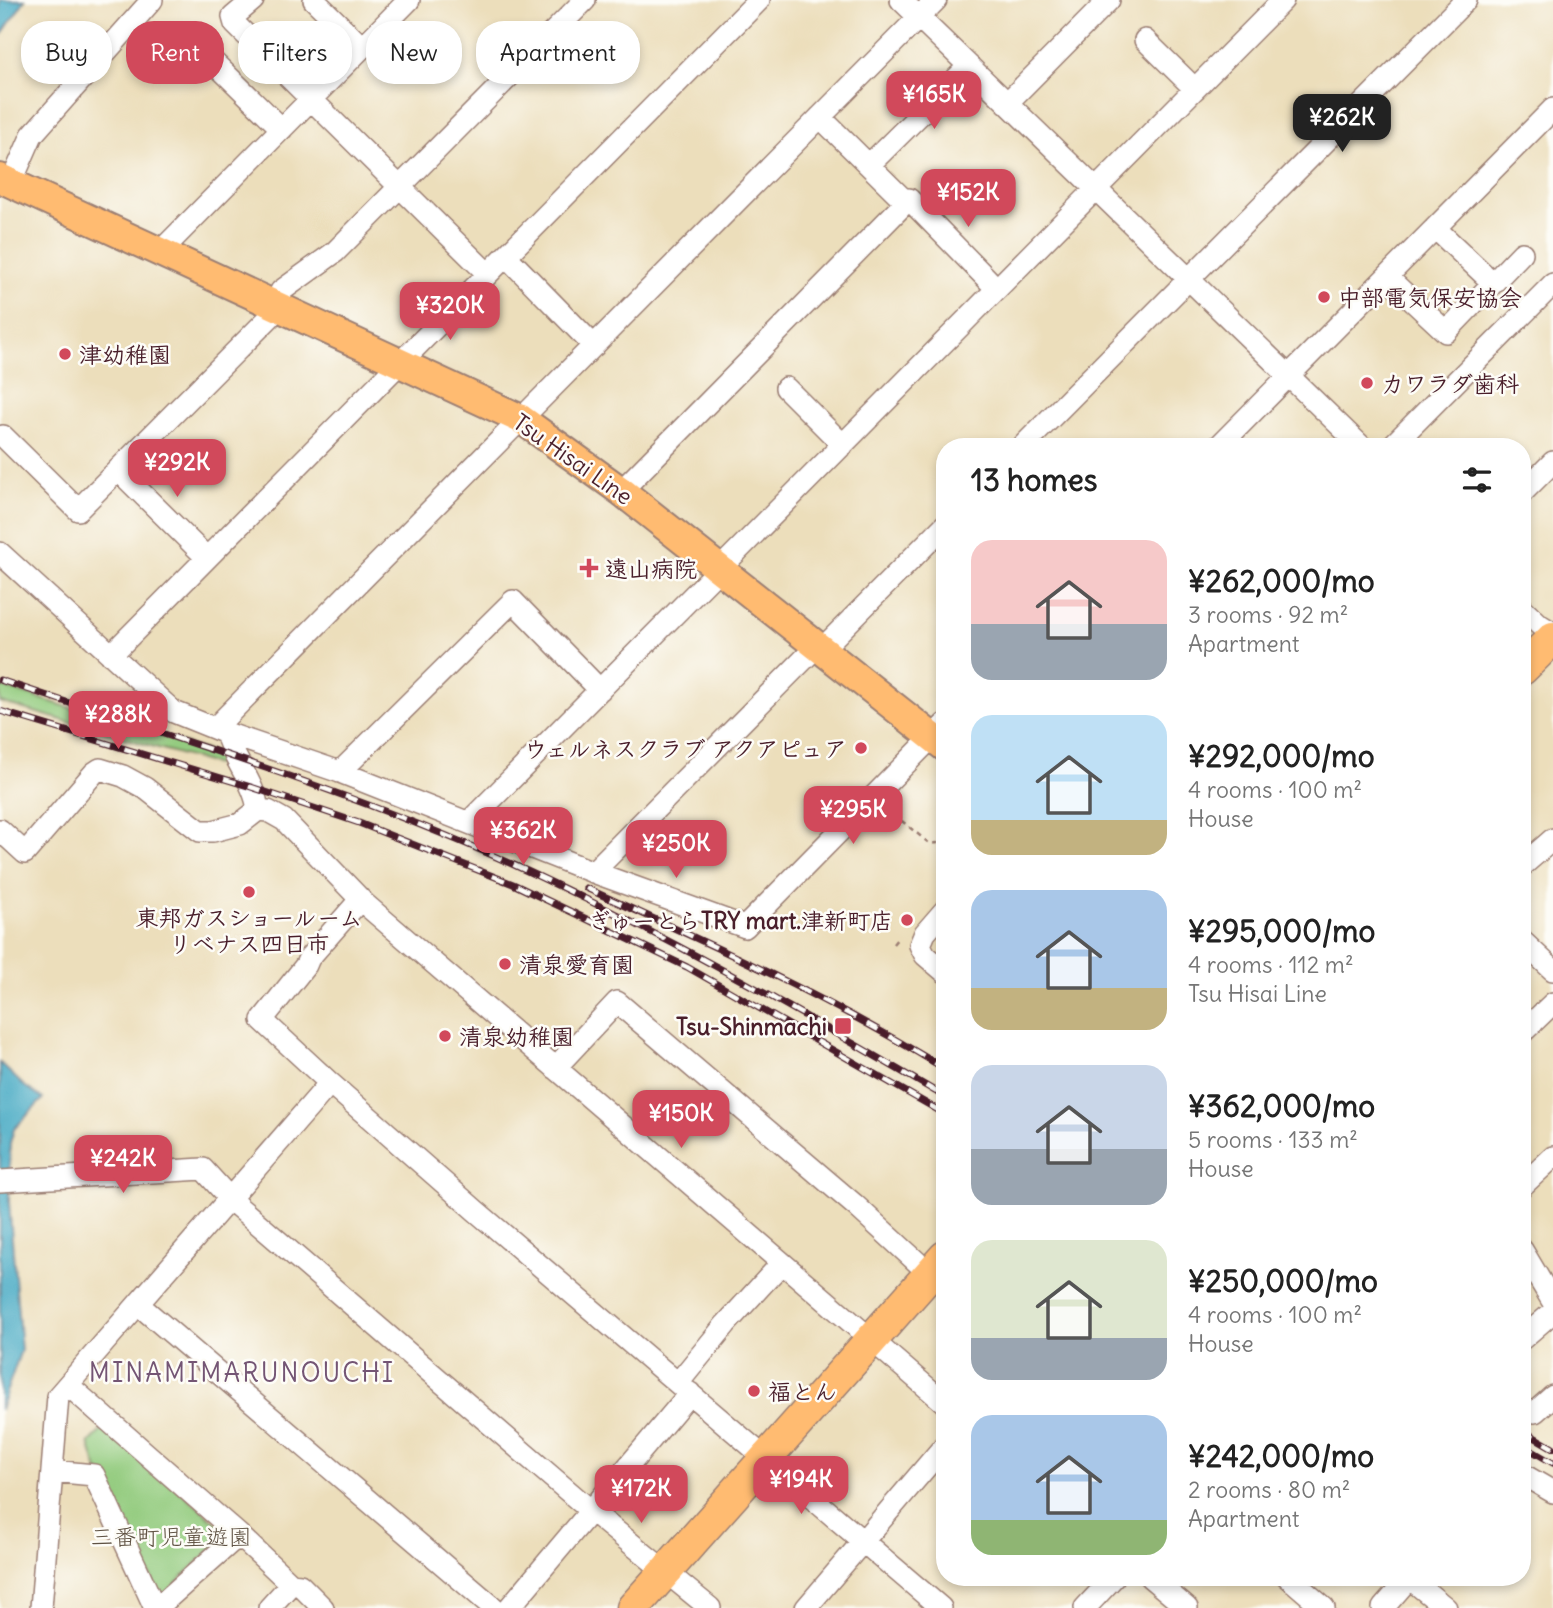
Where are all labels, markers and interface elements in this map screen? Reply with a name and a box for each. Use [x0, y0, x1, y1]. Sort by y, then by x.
chip: Buy [21, 21, 112, 84]
chip: Rent [126, 21, 224, 84]
chip: Filters [238, 21, 352, 84]
chip: New [366, 21, 462, 84]
chip: Apartment [476, 21, 640, 84]
pin: ¥165K [885, 72, 983, 131]
text: ¥165K [902, 79, 966, 108]
pin: ¥262K [1293, 94, 1391, 154]
text: ¥262K [1309, 102, 1375, 131]
pin: ¥152K [919, 170, 1017, 229]
text: ¥152K [937, 177, 999, 206]
pin: ¥320K [401, 282, 499, 342]
place label: 中部電気保安協会 [1338, 283, 1522, 312]
marker: 中部電気保安協会 [1316, 289, 1332, 305]
text: ¥320K [416, 290, 484, 319]
place label: 津幼稚園 [79, 340, 171, 369]
marker: 津幼稚園 [57, 346, 73, 362]
place label: カワラダ歯科 [1381, 369, 1519, 398]
marker: カワラダ歯科 [1359, 375, 1375, 391]
street label: Tsu Hisai Line [508, 407, 638, 511]
pin: ¥292K [128, 440, 226, 499]
text: ¥292K [144, 447, 210, 476]
text: 13 homes [971, 461, 1097, 499]
icon: filters [1458, 461, 1496, 499]
place label: 遠山病院 [605, 554, 697, 583]
marker: 遠山病院 [579, 558, 599, 578]
text: ¥262,000/mo [1188, 562, 1375, 600]
icon: home [1027, 568, 1111, 652]
text: 3 rooms · 92 m² [1188, 600, 1348, 629]
text: Apartment [1188, 629, 1300, 658]
pin: ¥288K [69, 692, 167, 751]
text: ¥288K [85, 699, 151, 728]
place label: ウェルネスクラブ アクアピュア [524, 734, 847, 763]
text: ¥292,000/mo [1188, 737, 1375, 775]
marker: ウェルネスクラブ アクアピュア [853, 740, 869, 756]
icon: home [1027, 743, 1111, 827]
text: 4 rooms · 100 m² [1188, 775, 1362, 804]
pin: ¥295K [804, 786, 902, 846]
text: ¥295K [820, 794, 886, 823]
text: House [1188, 804, 1254, 833]
pin: ¥362K [474, 808, 572, 867]
text: ¥362K [490, 815, 556, 844]
pin: ¥250K [627, 820, 725, 880]
text: ¥250K [642, 828, 710, 857]
marker: 東邦ガスショールーム リベナス四日市 [241, 884, 257, 900]
place label: 東邦ガスショールーム リベナス四日市 [136, 903, 362, 958]
place label: ぎゅーとらTRY mart.津新町店 [588, 906, 893, 935]
marker: ぎゅーとらTRY mart.津新町店 [899, 912, 915, 928]
text: ¥295,000/mo [1188, 912, 1375, 950]
icon: home [1027, 918, 1111, 1002]
place label: 清泉愛育園 [519, 950, 634, 979]
text: 4 rooms · 112 m² [1188, 950, 1354, 979]
marker: 清泉愛育園 [497, 956, 513, 972]
text: Tsu Hisai Line [1188, 979, 1327, 1008]
place label: Tsu-Shinmachi [676, 1012, 827, 1041]
marker: Tsu-Shinmachi [833, 1016, 853, 1036]
place label: 清泉幼稚園 [459, 1022, 574, 1051]
marker: 清泉幼稚園 [437, 1028, 453, 1044]
text: ¥362,000/mo [1188, 1087, 1375, 1125]
pin: ¥150K [632, 1090, 730, 1150]
icon: home [1027, 1093, 1111, 1177]
text: ¥150K [648, 1098, 714, 1127]
text: 5 rooms · 133 m² [1188, 1125, 1358, 1154]
pin: ¥242K [74, 1136, 172, 1195]
text: ¥242K [90, 1143, 156, 1172]
text: House [1188, 1154, 1254, 1183]
text: ¥250,000/mo [1188, 1262, 1378, 1300]
icon: home [1027, 1268, 1111, 1352]
text: 4 rooms · 100 m² [1188, 1300, 1362, 1329]
text: House [1188, 1329, 1254, 1358]
district label: MINAMIMARUNOUCHI [89, 1356, 395, 1389]
place label: 福とん [768, 1377, 837, 1406]
marker: 福とん [746, 1383, 762, 1399]
text: ¥242,000/mo [1188, 1437, 1374, 1475]
icon: home [1027, 1443, 1111, 1527]
pin: ¥194K [752, 1456, 850, 1516]
text: ¥194K [769, 1464, 833, 1493]
pin: ¥172K [592, 1466, 690, 1525]
text: ¥172K [611, 1473, 671, 1502]
text: 2 rooms · 80 m² [1188, 1475, 1350, 1504]
text: Apartment [1188, 1504, 1300, 1533]
park label: 三番町児童遊園 [91, 1522, 252, 1551]

